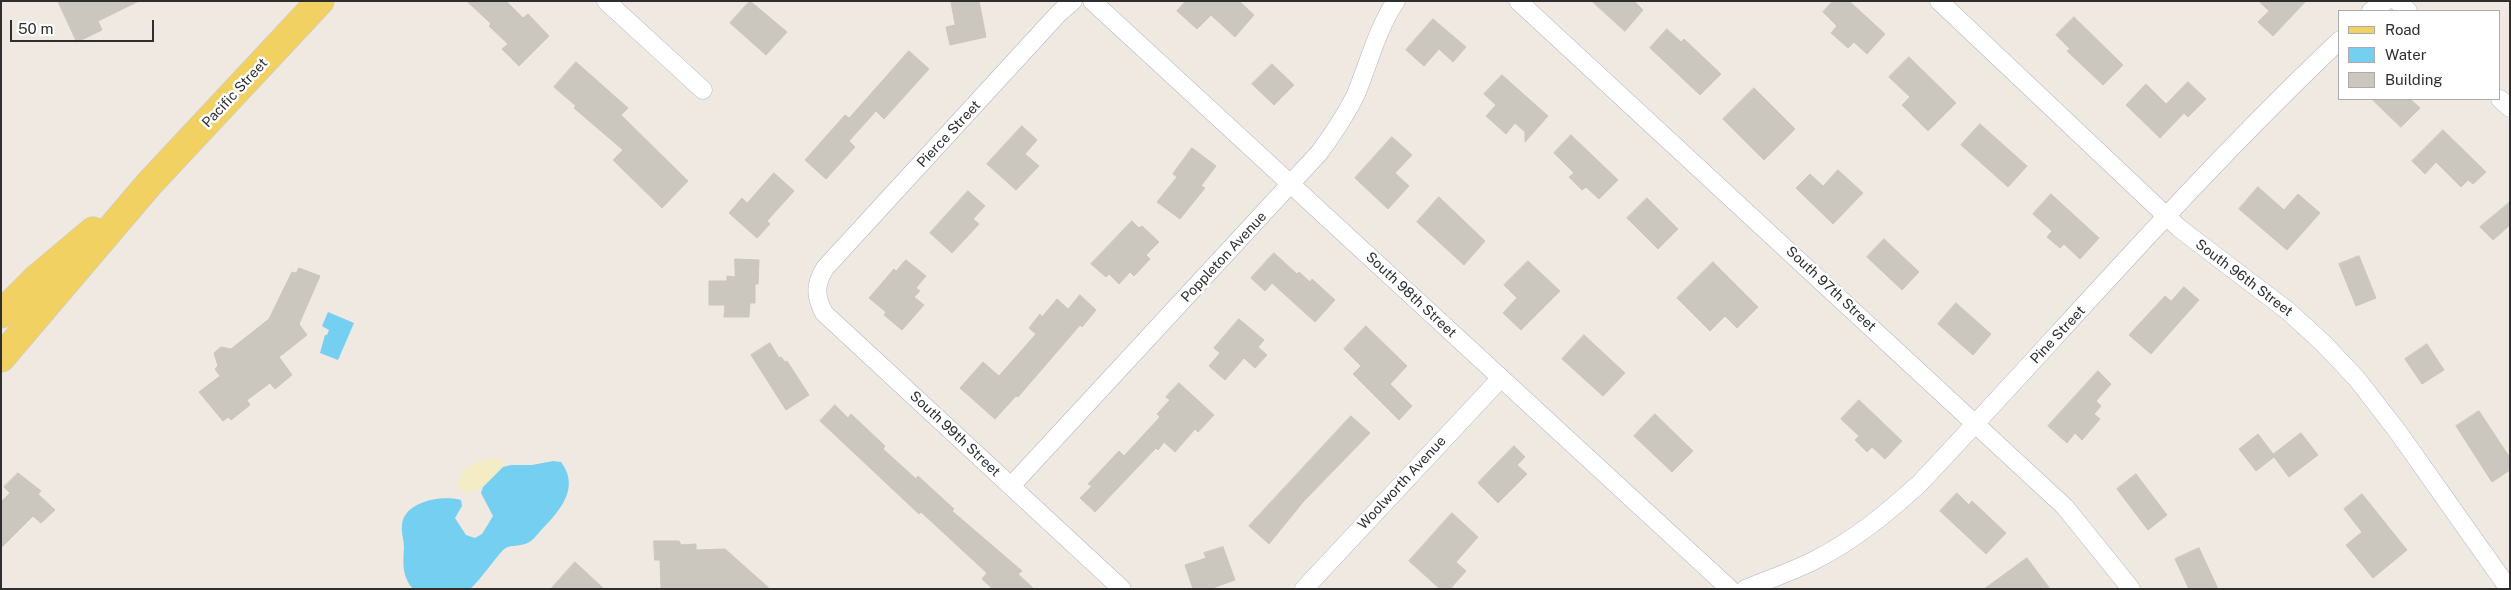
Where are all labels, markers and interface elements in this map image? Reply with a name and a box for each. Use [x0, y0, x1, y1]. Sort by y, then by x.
scale bar [12, 10, 156, 42]
legend [2338, 10, 2501, 100]
text: 50 m [18, 20, 53, 37]
text: Road [2385, 21, 2421, 38]
text: Water [2385, 46, 2427, 63]
street label: Pacific Street [199, 55, 271, 131]
text: Building [2385, 71, 2443, 88]
street label: Pierce Street [914, 97, 984, 171]
street label: Poppleton Avenue [1178, 208, 1270, 306]
street label: South 96th Street [2192, 236, 2296, 320]
street label: South 97th Street [1782, 243, 1880, 335]
street label: South 98th Street [1362, 249, 1460, 341]
street label: Pine Street [2027, 303, 2089, 367]
street label: South 99th Street [906, 388, 1004, 480]
street label: Woolworth Avenue [1354, 433, 1450, 533]

